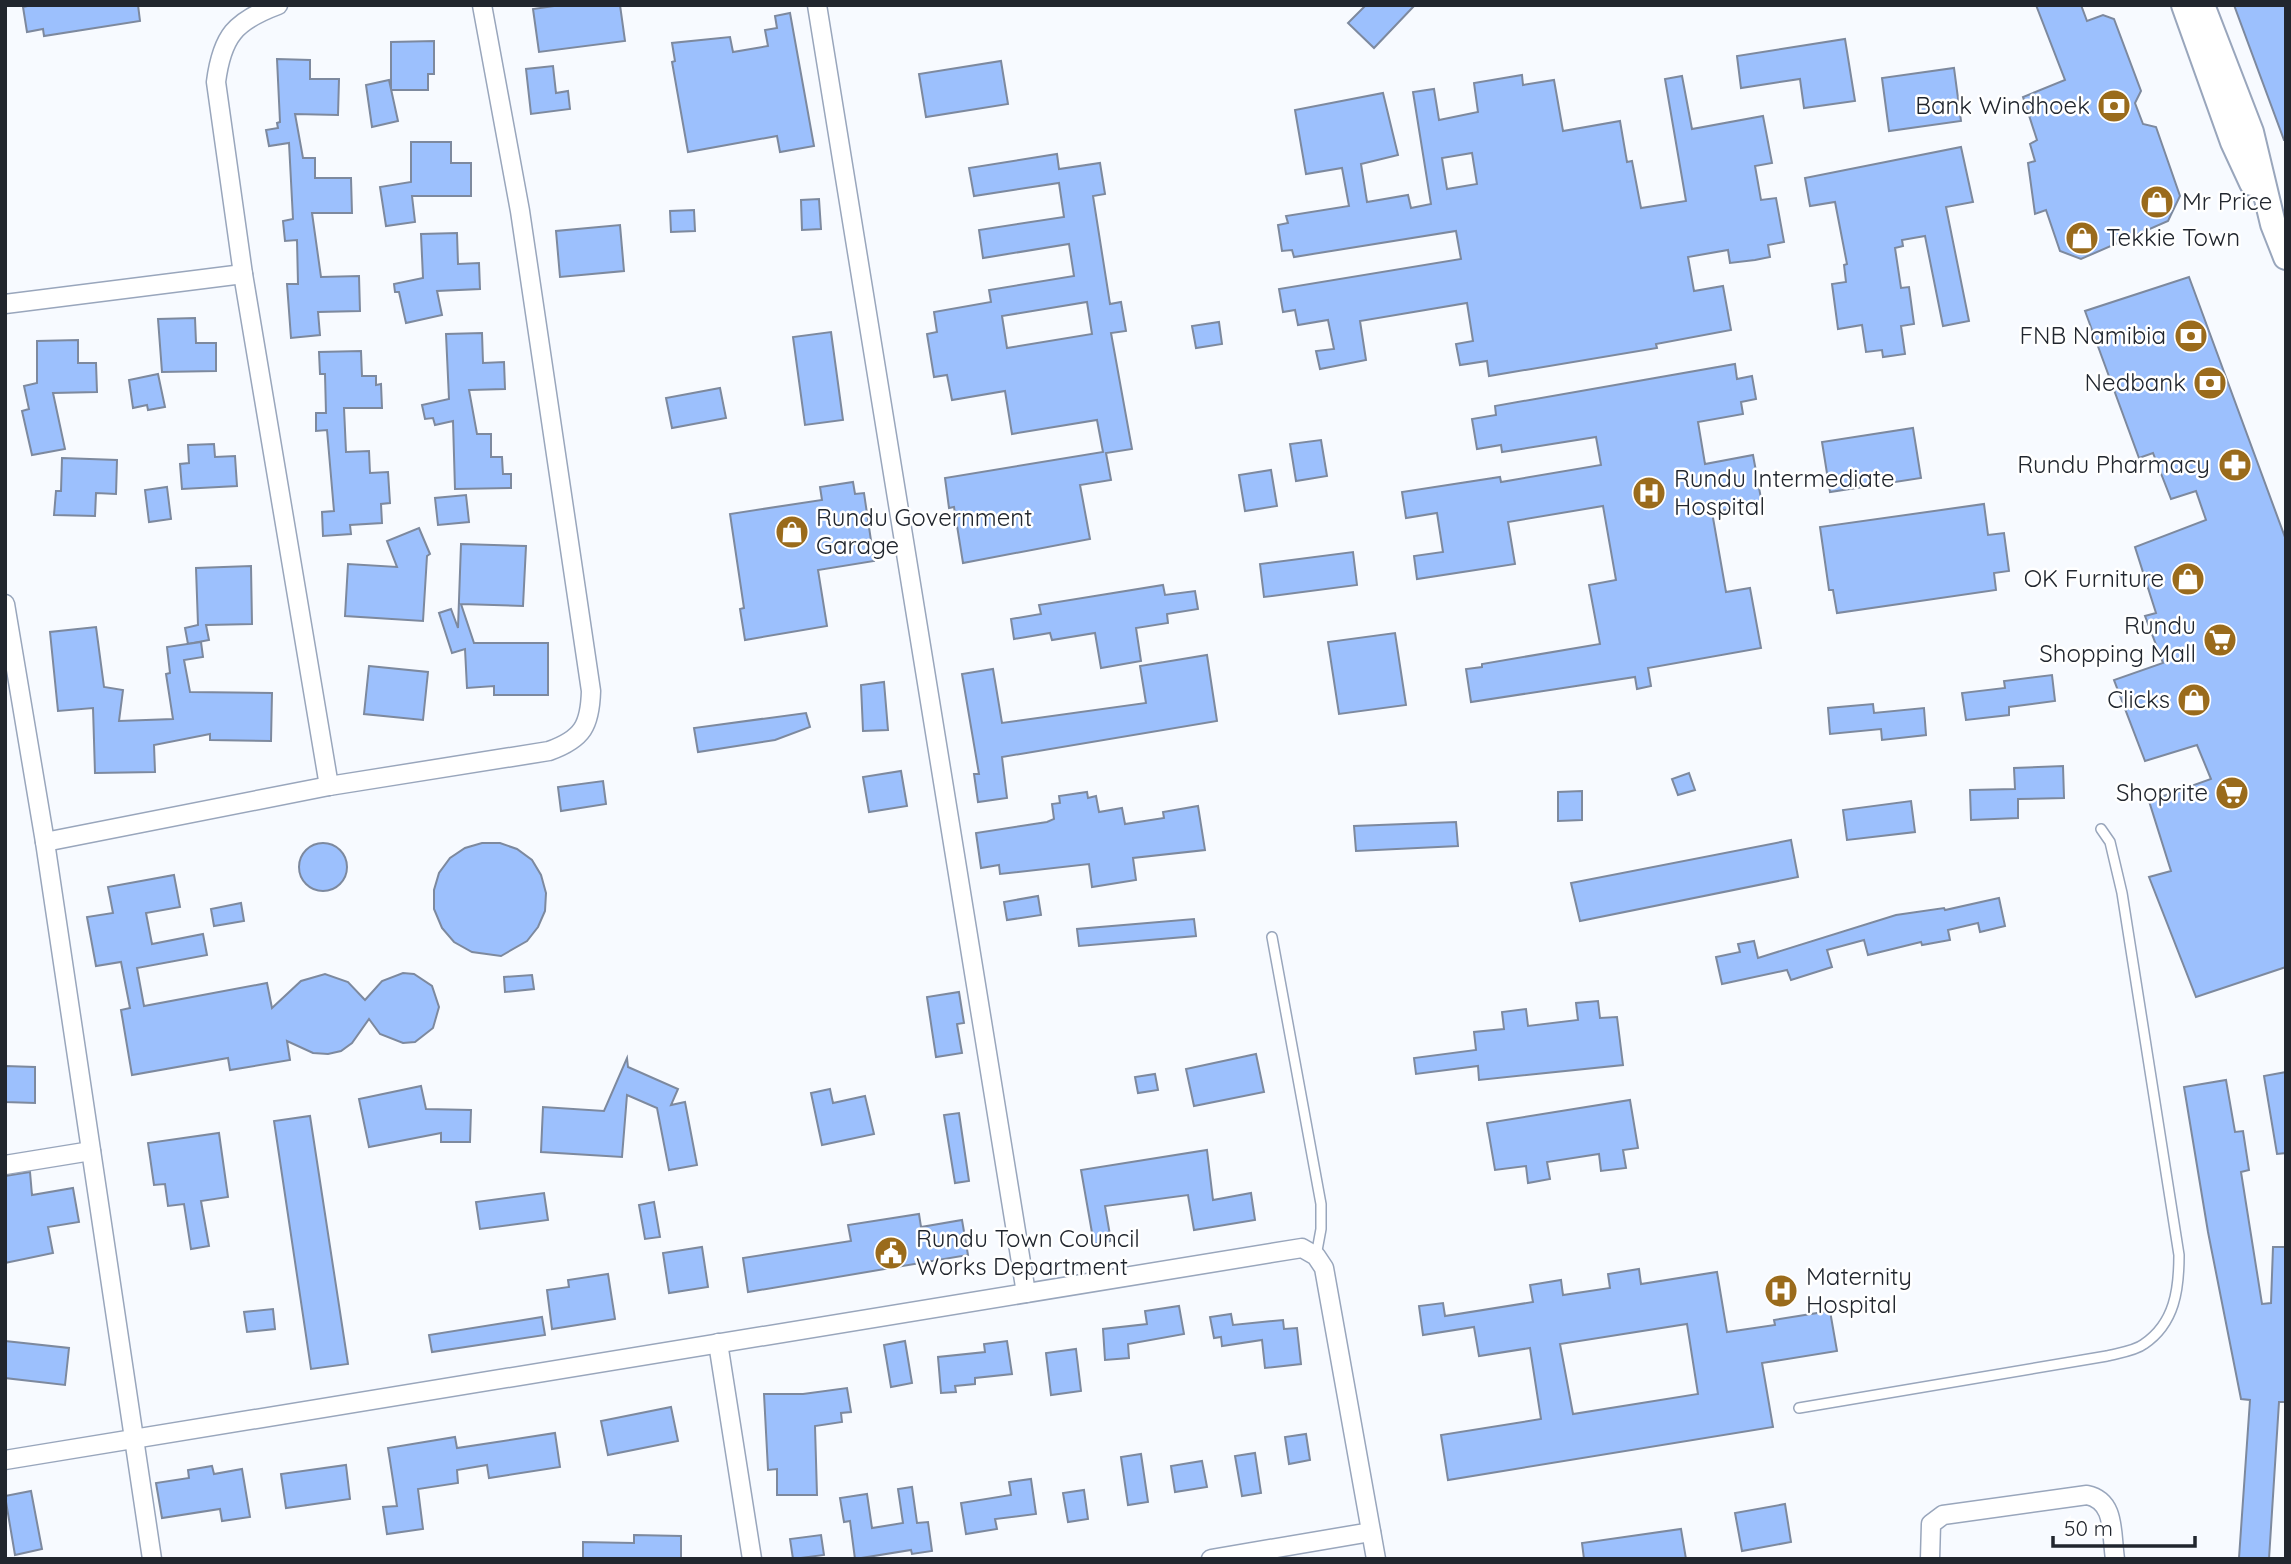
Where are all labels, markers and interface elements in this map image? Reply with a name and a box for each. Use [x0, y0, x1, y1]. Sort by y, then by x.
bank icon: Bank Windhoek [2095, 87, 2133, 125]
place label: Bank Windhoek [1915, 90, 2090, 120]
shop icon: Mr Price [2138, 183, 2176, 221]
place label: Mr Price [2182, 186, 2272, 216]
shop icon: Tekkie Town [2063, 219, 2101, 257]
place label: Tekkie Town [2106, 222, 2240, 252]
bank icon: FNB Namibia [2172, 317, 2210, 355]
place label: FNB Namibia [2020, 320, 2166, 350]
bank icon: Nedbank [2191, 364, 2229, 402]
place label: Nedbank [2085, 367, 2186, 397]
pharmacy icon: Rundu Pharmacy [2216, 446, 2254, 484]
place label: Rundu Pharmacy [2017, 449, 2210, 479]
place label: Rundu Intermediate Hospital [1674, 463, 1894, 521]
hospital icon: Rundu Intermediate Hospital [1630, 474, 1668, 512]
place label: Rundu Government Garage [816, 502, 1032, 560]
shop icon: Rundu Government Garage [773, 513, 811, 551]
shop icon: OK Furniture [2169, 560, 2207, 598]
place label: OK Furniture [2024, 563, 2164, 593]
place label: Rundu Shopping Mall [2039, 610, 2196, 668]
supermarket icon: Rundu Shopping Mall [2201, 621, 2239, 659]
shop icon: Clicks [2175, 681, 2213, 719]
place label: Clicks [2107, 684, 2170, 714]
supermarket icon: Shoprite [2213, 774, 2251, 812]
place label: Shoprite [2116, 777, 2208, 807]
place label: Rundu Town Council Works Department [916, 1223, 1140, 1281]
public building icon: Rundu Town Council Works Department [872, 1234, 910, 1272]
place label: Maternity Hospital [1806, 1261, 1912, 1319]
hospital icon: Maternity Hospital [1762, 1272, 1800, 1310]
scale bar [2053, 1504, 2195, 1548]
text: 50 m [2064, 1515, 2113, 1541]

